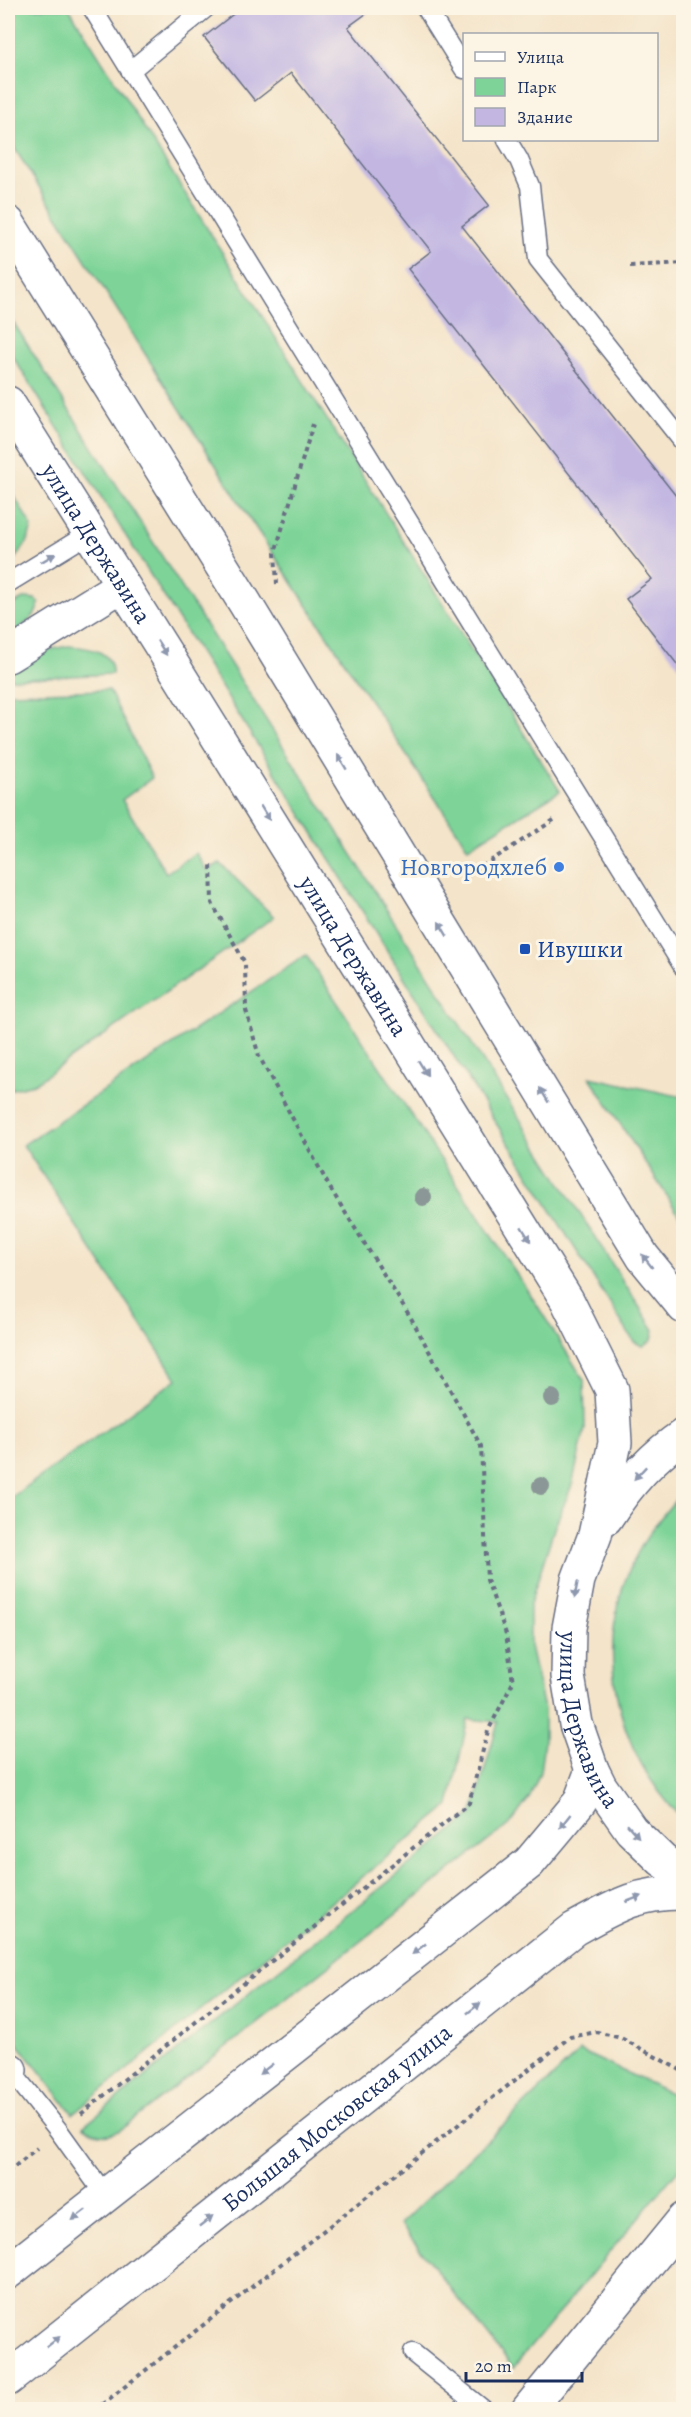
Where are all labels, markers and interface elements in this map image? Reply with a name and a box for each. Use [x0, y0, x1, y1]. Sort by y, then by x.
legend [463, 33, 658, 141]
text: Улица [517, 45, 565, 69]
text: Парк [517, 75, 557, 99]
text: Здание [517, 105, 573, 129]
street label: улица Державина [33, 456, 159, 630]
one-way arrow [40, 553, 56, 564]
one-way arrow [156, 639, 168, 655]
one-way arrow [336, 754, 347, 770]
one-way arrow [260, 805, 271, 821]
place label: Новгородхлеб [400, 851, 547, 883]
marker: Новгородхлеб [552, 860, 566, 874]
street label: улица Державина [291, 869, 415, 1042]
one-way arrow [438, 920, 448, 937]
place label: Ивушки [537, 933, 623, 965]
marker: Ивушки [518, 942, 532, 956]
one-way arrow [418, 1060, 429, 1076]
one-way arrow [539, 1087, 550, 1103]
one-way arrow [521, 1226, 532, 1242]
one-way arrow [641, 1254, 653, 1269]
one-way arrow [633, 1465, 647, 1479]
one-way arrow [571, 1581, 580, 1600]
street label: улица Державина [552, 1630, 627, 1815]
one-way arrow [560, 1813, 572, 1828]
one-way arrow [626, 1824, 640, 1839]
one-way arrow [625, 1893, 643, 1903]
one-way arrow [411, 1942, 427, 1955]
one-way arrow [466, 2002, 482, 2015]
street label: Большая Московская улица [215, 2016, 458, 2219]
one-way arrow [258, 2063, 273, 2075]
one-way arrow [71, 2209, 87, 2222]
one-way arrow [198, 2214, 214, 2227]
one-way arrow [46, 2337, 61, 2349]
scale bar [466, 2345, 582, 2383]
text: 20 m [475, 2354, 512, 2378]

